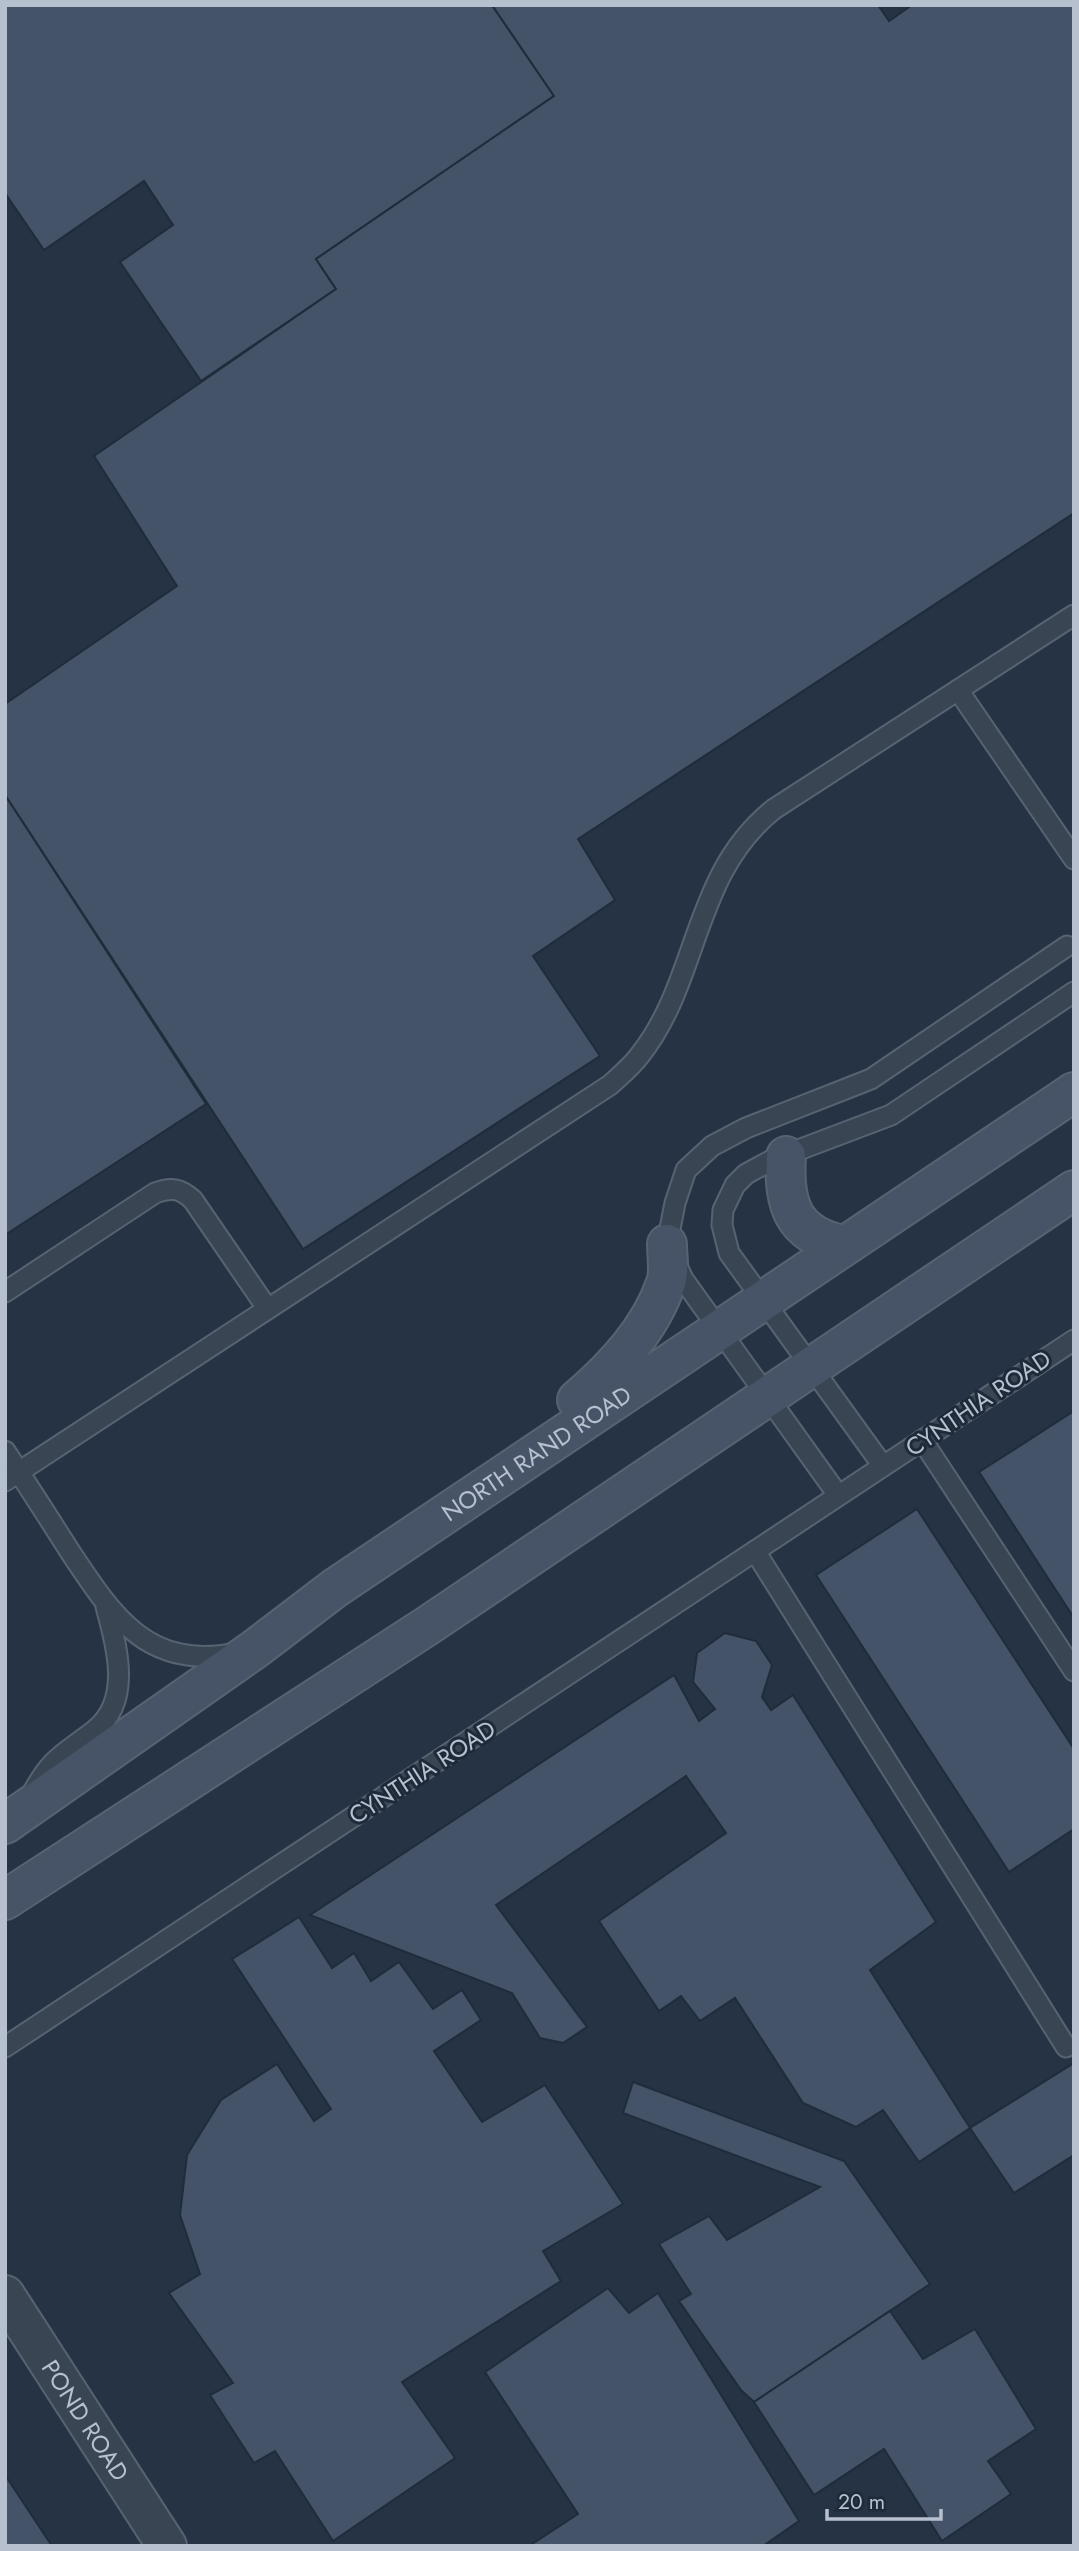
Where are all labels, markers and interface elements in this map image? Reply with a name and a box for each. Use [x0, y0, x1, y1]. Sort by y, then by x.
street label: CYNTHIA ROAD [898, 1341, 1058, 1465]
street label: NORTH RAND ROAD [434, 1377, 638, 1529]
street label: CYNTHIA ROAD [342, 1711, 502, 1833]
street label: POND ROAD [34, 2353, 138, 2488]
scale bar [827, 2478, 941, 2522]
text: 20 m [838, 2487, 885, 2517]

